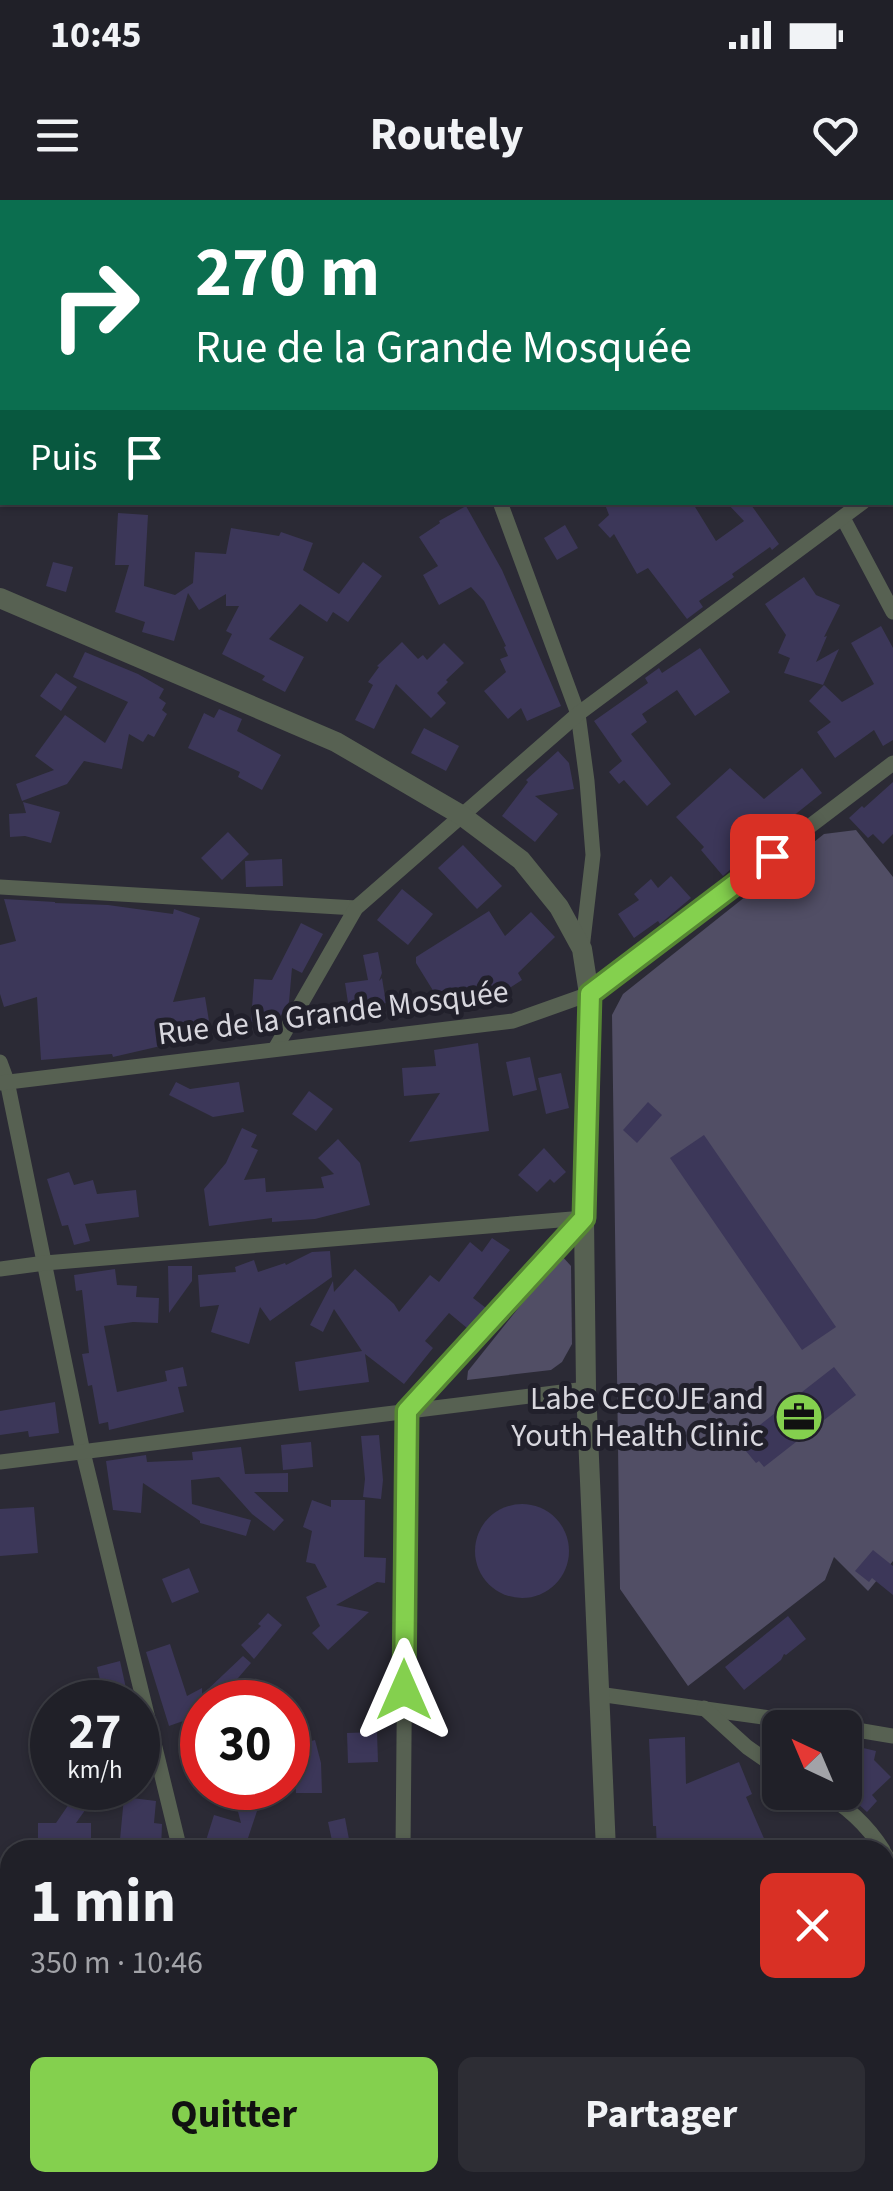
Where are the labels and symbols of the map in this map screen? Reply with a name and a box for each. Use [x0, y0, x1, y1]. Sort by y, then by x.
pin [730, 814, 815, 899]
street label: Rue de la Grande Mosquée [155, 969, 511, 1057]
place label: Labe CECOJE and Youth Health Clinic [510, 1376, 764, 1459]
office icon: Labe CECOJE and Youth Health Clinic [773, 1391, 825, 1443]
position arrow [352, 1638, 456, 1742]
speed limit sign: 30 [180, 1680, 310, 1810]
north arrow [762, 1710, 862, 1810]

